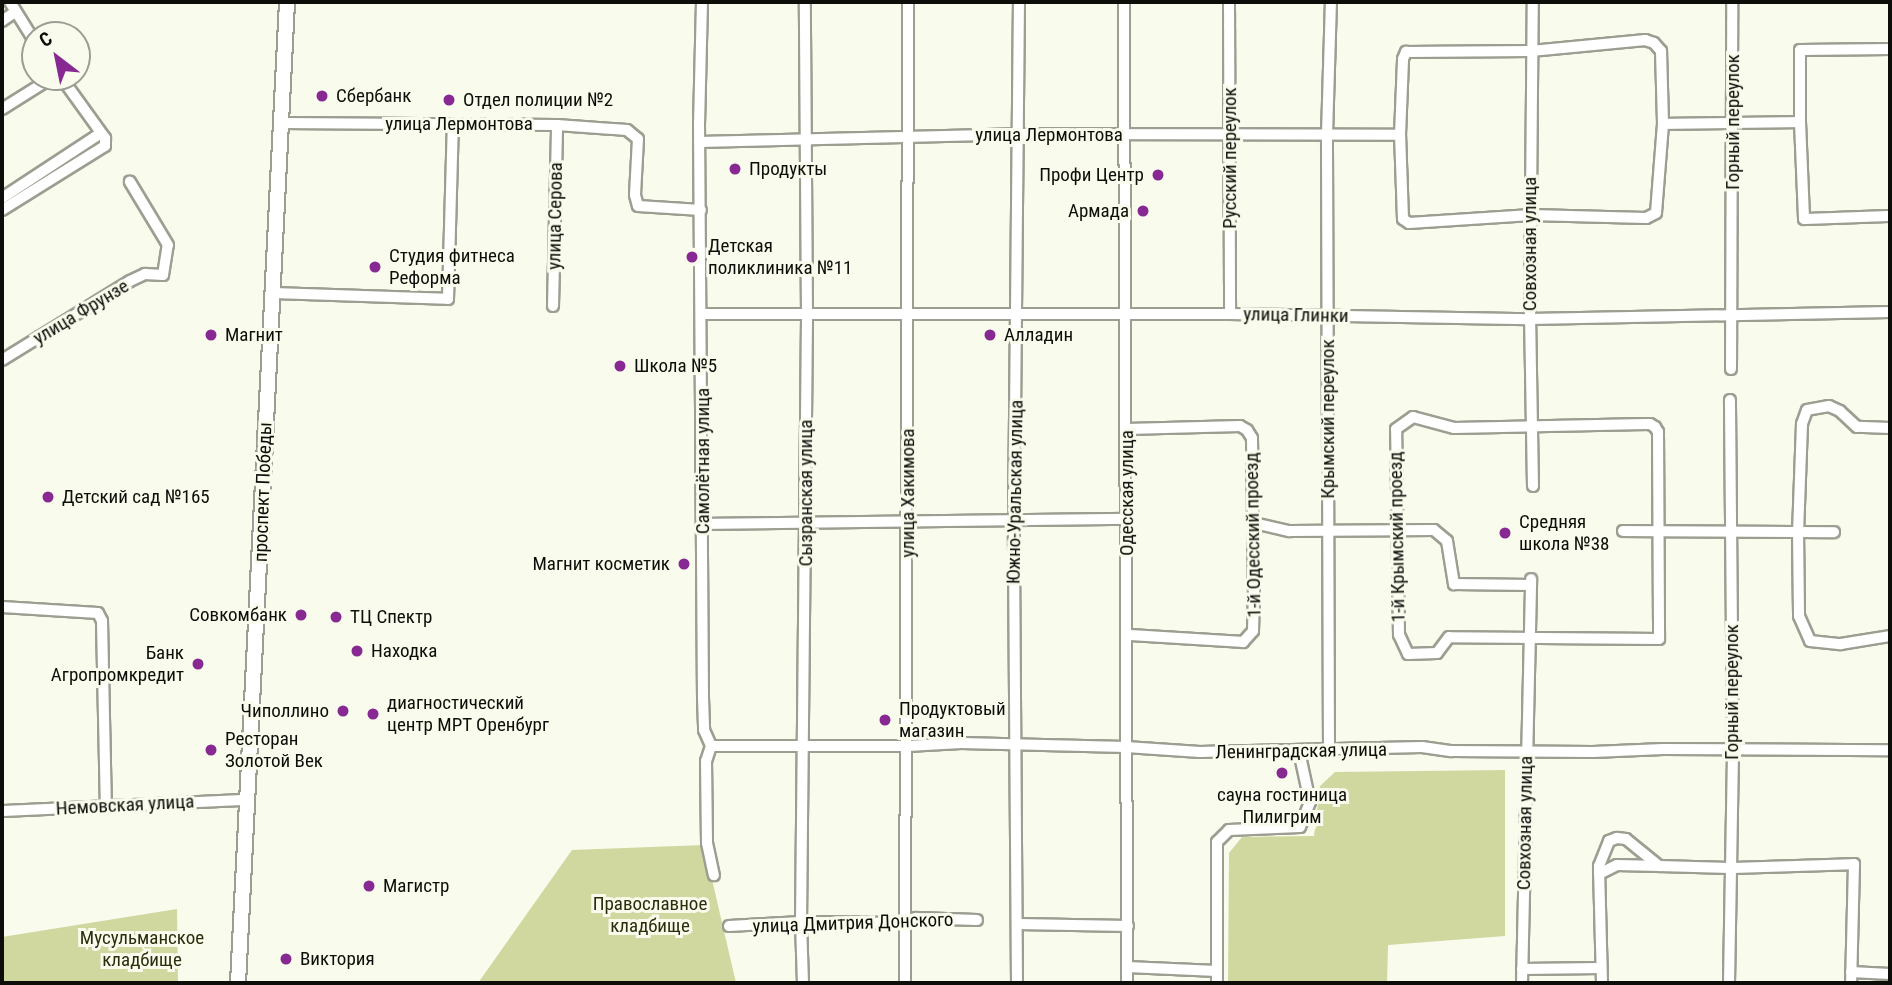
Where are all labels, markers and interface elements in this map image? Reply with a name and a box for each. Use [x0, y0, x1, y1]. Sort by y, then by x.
north arrow [21, 21, 91, 91]
text: С [35, 27, 56, 52]
street label: Горный переулок [1722, 54, 1744, 190]
place label: Сбербанк [336, 85, 411, 107]
street label: Русский переулок [1219, 87, 1241, 229]
marker: Сбербанк [314, 88, 330, 104]
place label: Отдел полиции №2 [463, 89, 613, 111]
marker: Отдел полиции №2 [441, 92, 457, 108]
street label: улица Лермонтова [385, 113, 533, 135]
street label: улица Лермонтова [975, 124, 1123, 146]
place label: Продукты [749, 158, 827, 180]
marker: Продукты [727, 161, 743, 177]
street label: улица Серова [543, 162, 567, 270]
place label: Профи Центр [1039, 164, 1144, 186]
marker: Профи Центр [1150, 167, 1166, 183]
street label: Совхозная улица [1519, 177, 1541, 311]
place label: Армада [1068, 200, 1129, 222]
marker: Армада [1135, 203, 1151, 219]
place label: Детская поликлиника №11 [708, 235, 852, 279]
place label: Студия фитнеса Реформа [389, 245, 515, 289]
marker: Детская поликлиника №11 [682, 247, 702, 267]
marker: Студия фитнеса Реформа [367, 259, 383, 275]
street label: улица Фрунзе [29, 275, 133, 349]
street label: улица Глинки [1243, 303, 1349, 327]
place label: Магнит [225, 324, 283, 346]
place label: Алладин [1004, 324, 1073, 346]
marker: Магнит [203, 327, 219, 343]
marker: Алладин [982, 327, 998, 343]
street label: Крымский переулок [1317, 339, 1339, 499]
place label: Школа №5 [634, 355, 717, 377]
marker: Школа №5 [612, 358, 628, 374]
street label: Самолётная улица [692, 388, 714, 534]
street label: Южно-Уральская улица [1002, 400, 1028, 584]
street label: Сызранская улица [795, 420, 817, 566]
street label: проспект Победы [249, 422, 277, 562]
street label: улица Хакимова [897, 428, 919, 558]
street label: Одесская улица [1116, 430, 1138, 556]
street label: 1-й Крымский проезд [1384, 451, 1410, 623]
street label: 1-й Одесский проезд [1240, 452, 1266, 618]
place label: Детский сад №165 [62, 486, 210, 508]
marker: Детский сад №165 [40, 489, 56, 505]
place label: Средняя школа №38 [1519, 511, 1609, 555]
marker: Средняя школа №38 [1497, 525, 1513, 541]
place label: Магнит косметик [532, 553, 670, 575]
marker: Магнит косметик [676, 556, 692, 572]
place label: Совкомбанк [189, 604, 287, 626]
place label: ТЦ Спектр [350, 606, 432, 628]
marker: Совкомбанк [293, 607, 309, 623]
marker: ТЦ Спектр [328, 609, 344, 625]
street label: Горный переулок [1721, 624, 1743, 760]
place label: Находка [371, 640, 437, 662]
place label: Банк Агропромкредит [51, 642, 184, 686]
marker: Находка [349, 643, 365, 659]
marker: Банк Агропромкредит [190, 656, 206, 672]
place label: диагностический центр МРТ Оренбург [387, 692, 549, 736]
place label: Продуктовый магазин [899, 698, 1006, 742]
place label: Чиполлино [241, 700, 329, 722]
marker: Чиполлино [335, 703, 351, 719]
marker: диагностический центр МРТ Оренбург [365, 706, 381, 722]
marker: Продуктовый магазин [877, 712, 893, 728]
place label: Ресторан Золотой Век [225, 728, 323, 772]
street label: Ленинградская улица [1215, 738, 1387, 764]
marker: Ресторан Золотой Век [203, 742, 219, 758]
street label: Совхозная улица [1512, 756, 1538, 890]
marker: сауна гостиница Пилигрим [1274, 765, 1290, 781]
place label: сауна гостиница Пилигрим [1217, 784, 1347, 828]
street label: Немовская улица [55, 790, 195, 820]
place label: Магистр [383, 875, 449, 897]
marker: Магистр [361, 878, 377, 894]
park label: Православное кладбище [593, 893, 707, 937]
street label: улица Дмитрия Донского [752, 908, 954, 938]
park label: Мусульманское кладбище [80, 927, 204, 971]
place label: Виктория [300, 948, 375, 970]
marker: Виктория [278, 951, 294, 967]

